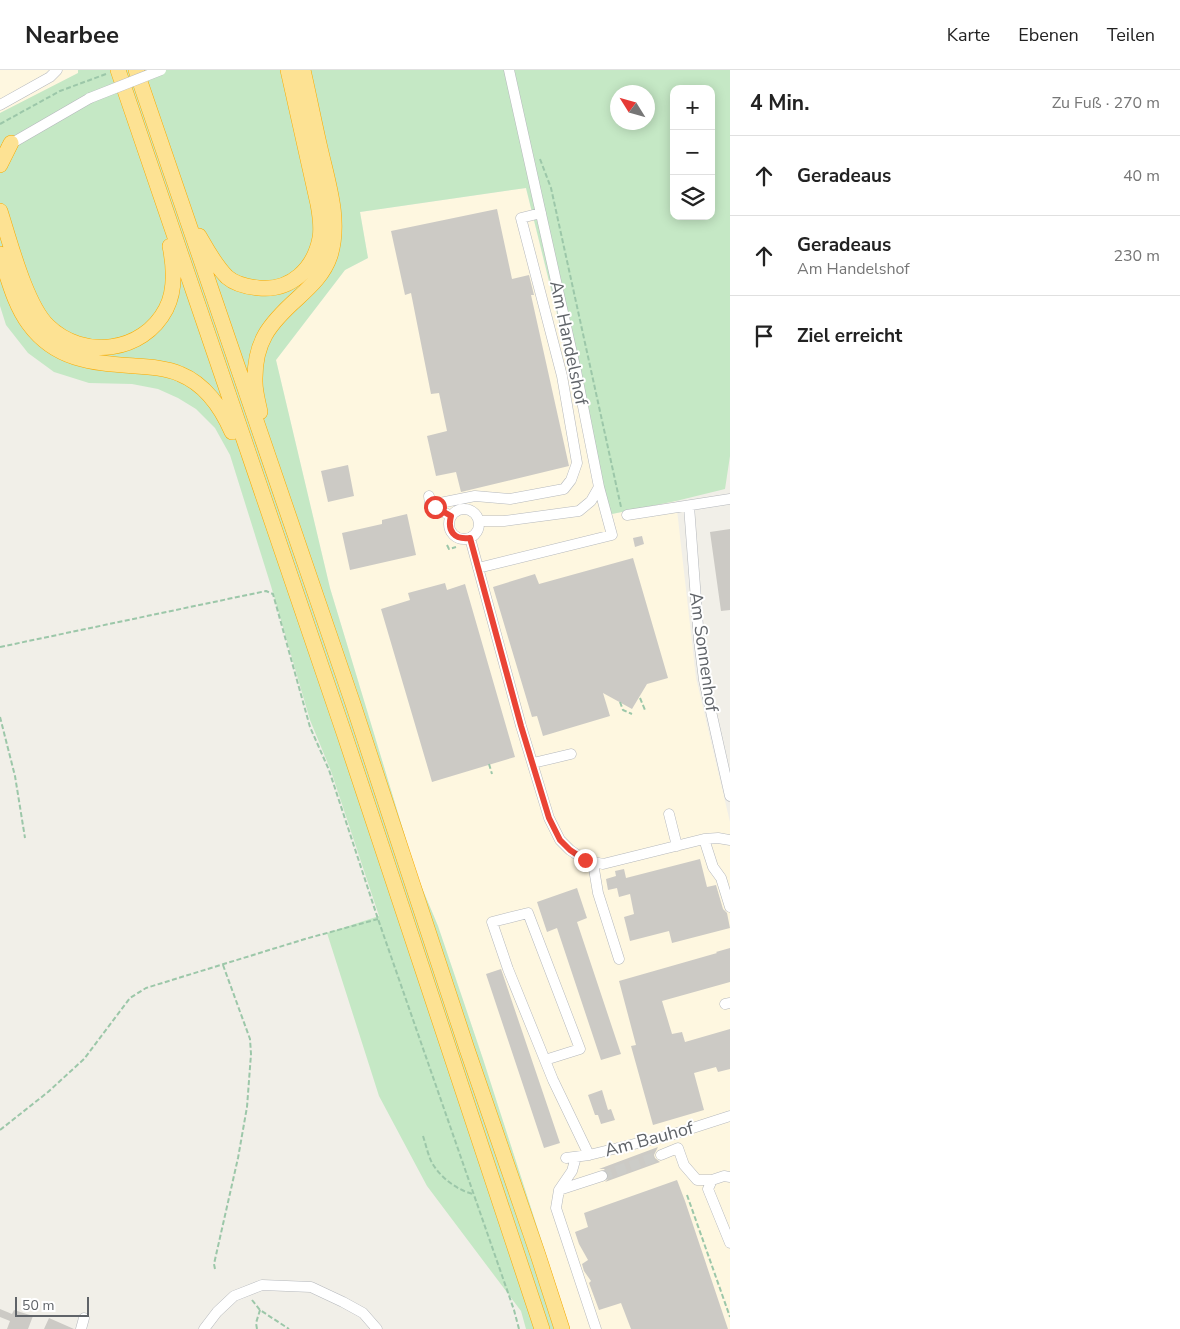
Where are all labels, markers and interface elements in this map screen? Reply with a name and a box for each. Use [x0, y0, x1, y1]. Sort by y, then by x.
text: Nearbee [25, 19, 119, 51]
text: Karte [947, 23, 990, 47]
text: Ebenen [1018, 23, 1079, 47]
text: Teilen [1107, 23, 1155, 47]
north arrow [610, 85, 655, 130]
map controls [670, 85, 715, 220]
button: + [670, 85, 715, 130]
text: 4 Min. [750, 89, 809, 117]
text: Zu Fuß · 270 m [1052, 92, 1160, 114]
button: − [670, 130, 715, 175]
icon: ahead [750, 162, 778, 190]
text: Geradeaus [797, 163, 891, 189]
text: 40 m [1123, 165, 1160, 187]
button: layers [670, 175, 715, 220]
text: Geradeaus [797, 232, 891, 258]
icon: ahead [750, 242, 778, 270]
text: 230 m [1113, 245, 1160, 267]
text: Am Handelshof [797, 258, 910, 280]
street label: Am Handelshof [544, 279, 594, 408]
icon: arrive [750, 322, 778, 350]
text: Ziel erreicht [797, 323, 902, 349]
route start [424, 496, 447, 519]
street label: Am Sonnenhof [684, 591, 724, 714]
route end [574, 849, 597, 872]
street label: Am Bauhof [602, 1115, 697, 1162]
scale bar [15, 1294, 89, 1317]
text: 50 m [22, 1296, 54, 1315]

